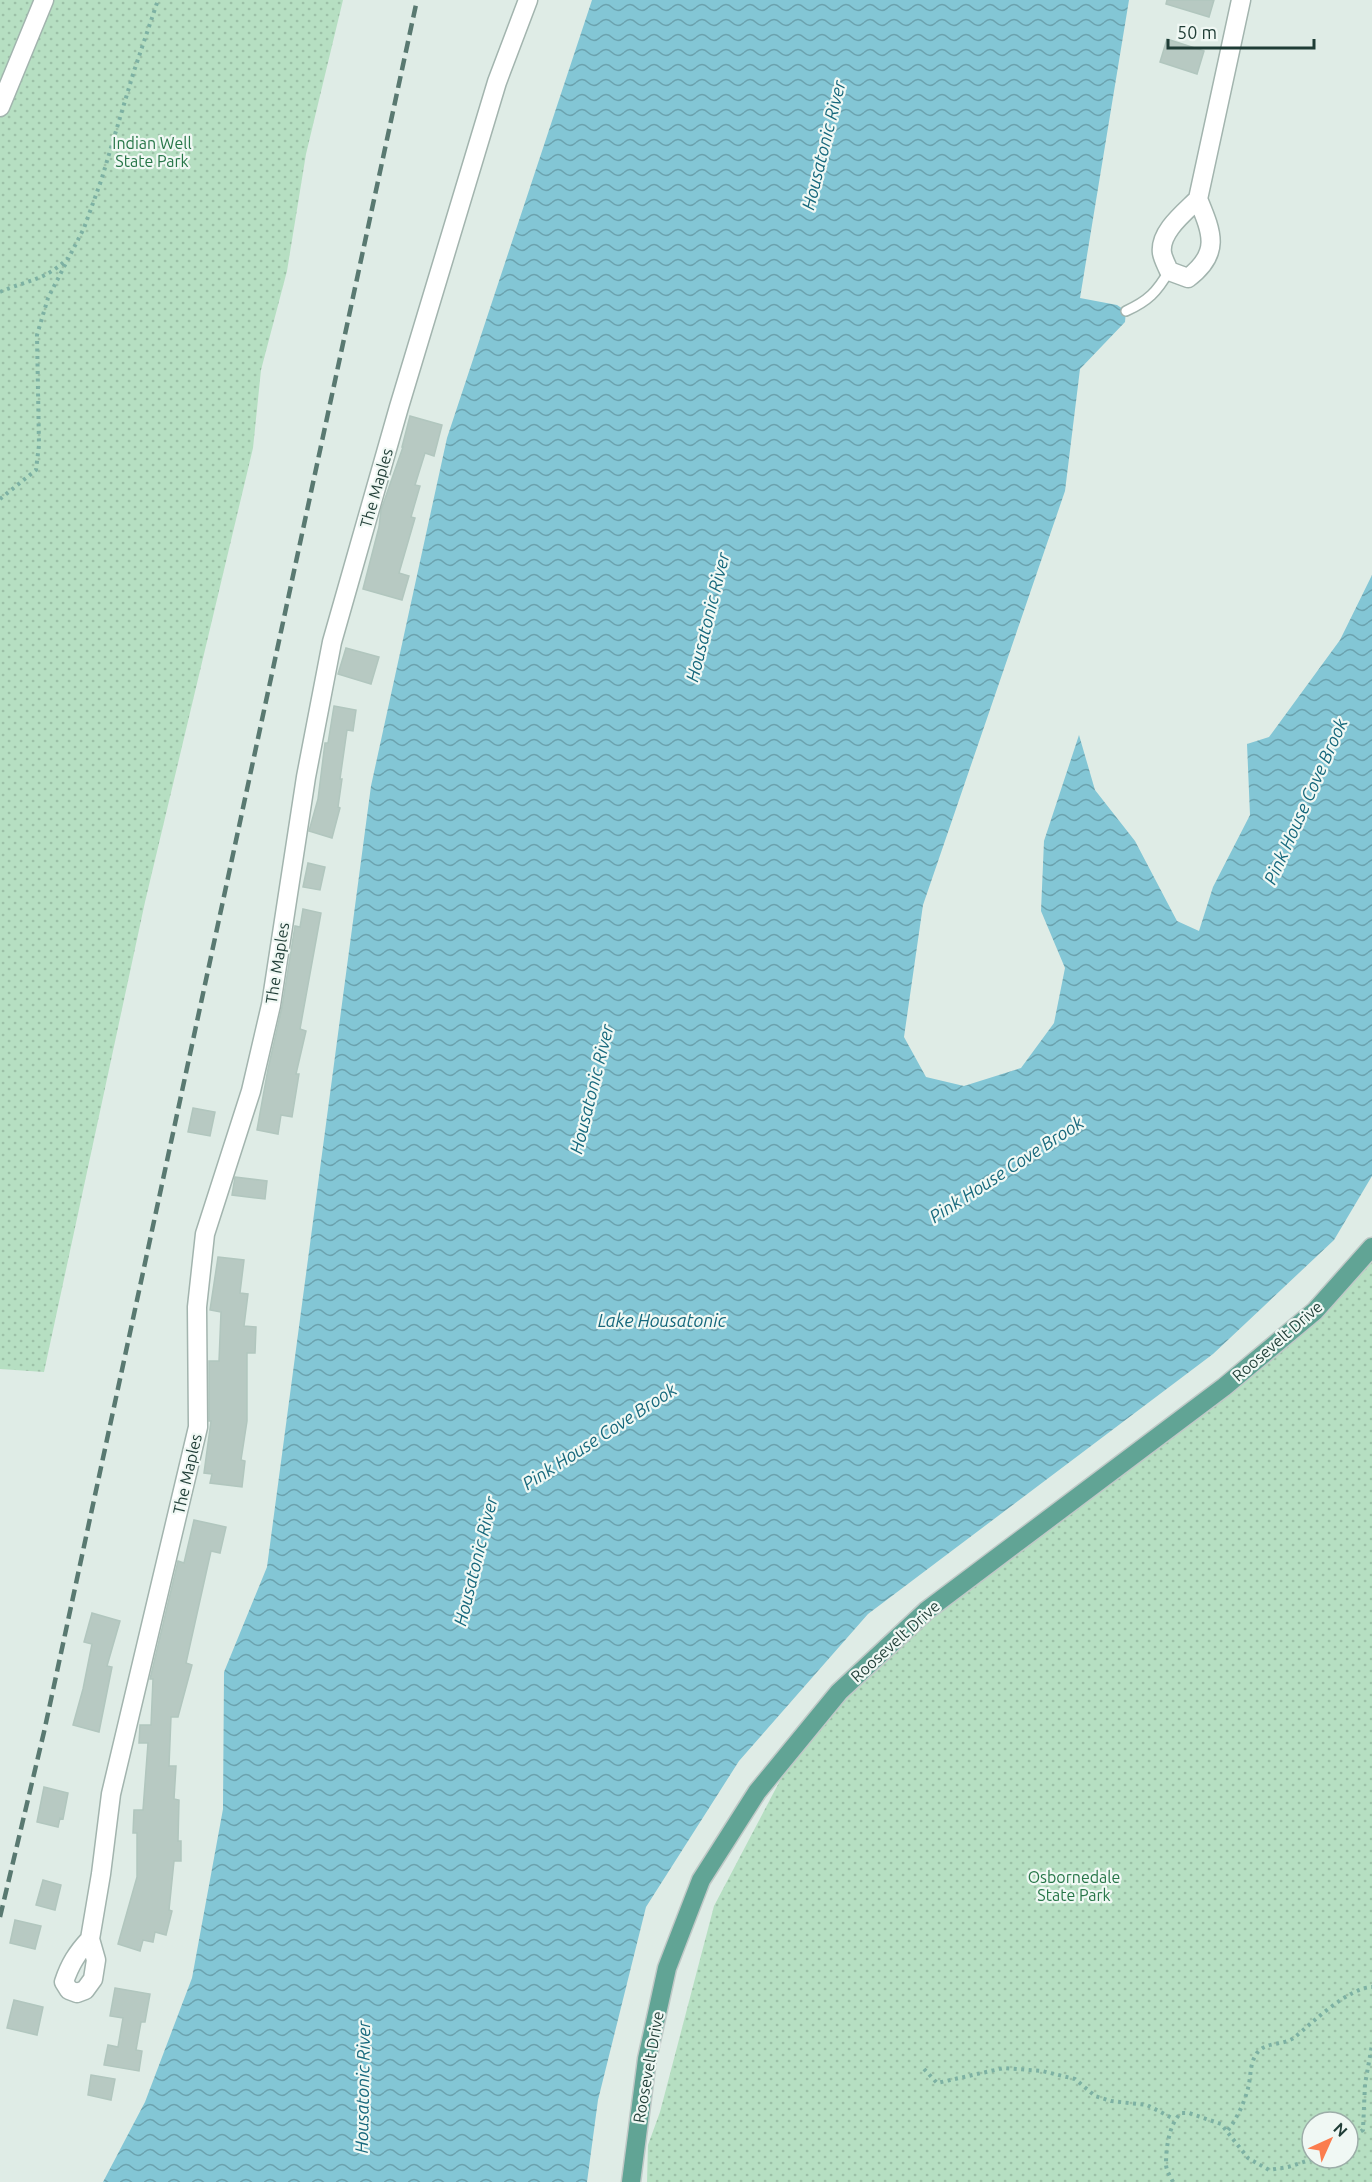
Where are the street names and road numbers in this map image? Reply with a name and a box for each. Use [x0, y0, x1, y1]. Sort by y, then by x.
street label: The Maples [356, 446, 396, 530]
street label: The Maples [262, 921, 292, 1005]
street label: Roosevelt Drive [1228, 1297, 1326, 1385]
street label: The Maples [169, 1432, 205, 1516]
street label: Roosevelt Drive [847, 1597, 943, 1685]
street label: Roosevelt Drive [629, 2010, 667, 2124]

